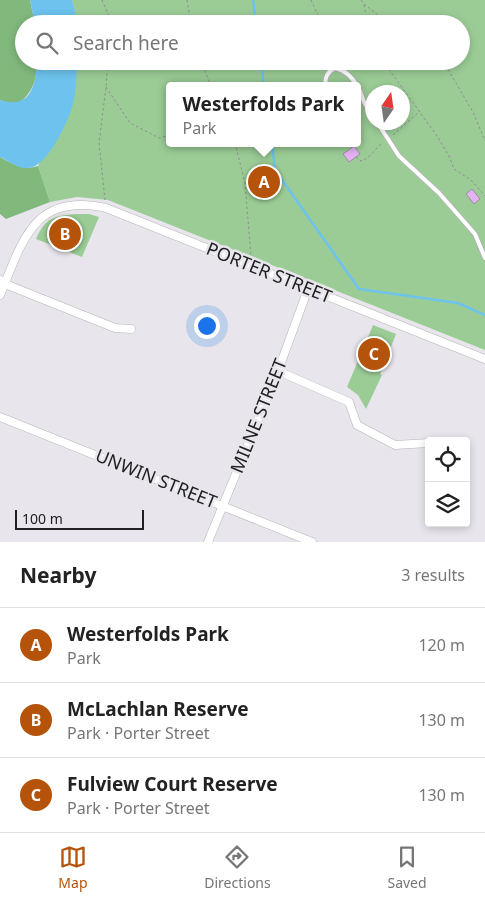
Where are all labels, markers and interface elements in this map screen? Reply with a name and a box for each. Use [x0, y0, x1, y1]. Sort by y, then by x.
search box [15, 15, 470, 70]
icon: search [33, 29, 61, 57]
text: Search here [73, 30, 179, 56]
popup [166, 82, 361, 147]
north arrow [365, 85, 410, 130]
text: Westerfolds Park [183, 91, 344, 117]
text: Park [183, 117, 216, 139]
pin: A [248, 163, 280, 201]
pin: B [49, 215, 81, 253]
street label: PORTER STREET [203, 236, 336, 308]
your location [194, 313, 220, 339]
pin: C [358, 335, 390, 373]
street label: MILNE STREET [224, 355, 292, 476]
map controls [425, 437, 470, 527]
button: locate [425, 437, 470, 482]
street label: UNWIN STREET [92, 443, 221, 513]
button: layers [425, 482, 470, 527]
scale bar [15, 507, 144, 530]
text: 100 m [22, 509, 63, 528]
text: Nearby [20, 561, 96, 589]
text: 3 results [401, 564, 465, 586]
text: Westerfolds Park [67, 621, 229, 647]
text: A [30, 634, 42, 656]
text: 120 m [418, 634, 465, 656]
text: Park [67, 647, 101, 669]
text: McLachlan Reserve [67, 696, 249, 722]
text: B [31, 709, 41, 731]
text: 130 m [418, 709, 465, 731]
text: Park · Porter Street [67, 722, 210, 744]
text: Fulview Court Reserve [67, 771, 278, 797]
text: C [31, 784, 41, 806]
text: 130 m [418, 784, 465, 806]
text: Park · Porter Street [67, 797, 210, 819]
tab: Map [58, 843, 88, 892]
tab: Directions [204, 843, 271, 892]
tab: Saved [387, 843, 427, 892]

